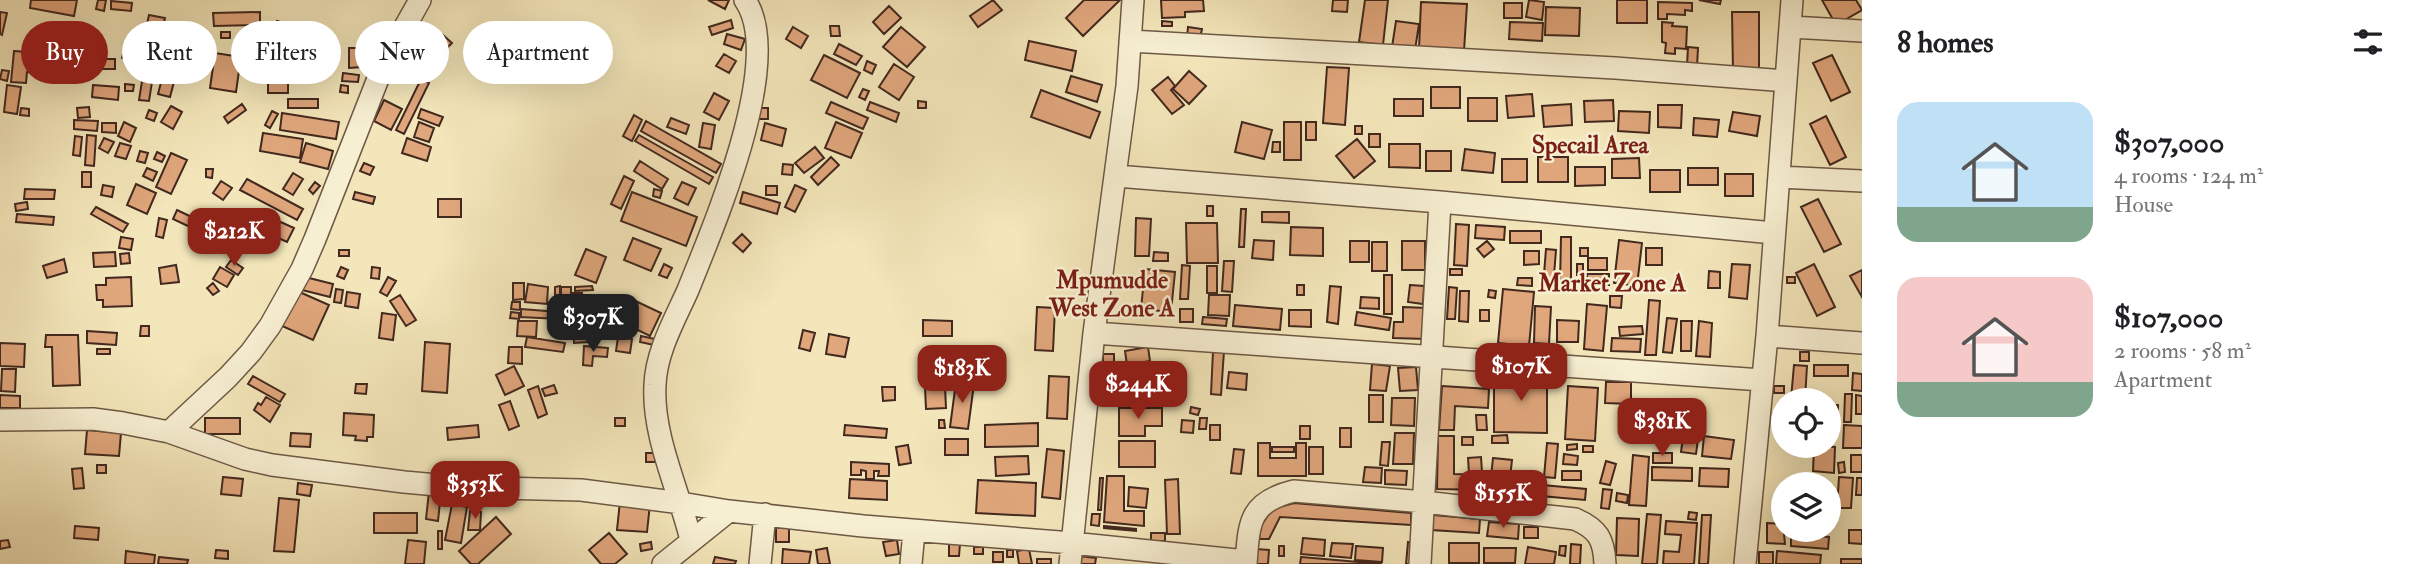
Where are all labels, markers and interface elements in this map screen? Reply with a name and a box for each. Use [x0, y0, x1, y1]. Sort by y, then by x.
chip: Buy [21, 21, 108, 84]
chip: Rent [122, 21, 217, 84]
chip: Filters [231, 21, 341, 84]
chip: New [355, 21, 449, 84]
chip: Apartment [463, 21, 613, 84]
icon: filters [2349, 23, 2387, 61]
text: 8 homes [1897, 24, 1994, 61]
text: $307,000 [2114, 124, 2224, 161]
district label: Specail Area [1532, 130, 1649, 161]
icon: home [1953, 130, 2037, 214]
text: 4 rooms · 124 m² [2114, 161, 2263, 190]
text: House [2114, 190, 2173, 219]
pin: $212K [185, 208, 283, 268]
text: $212K [204, 216, 264, 245]
district label: Mpumudde West Zone A [1048, 265, 1176, 324]
district label: Market Zone A [1537, 268, 1687, 299]
pin: $307K [544, 294, 642, 354]
text: $107,000 [2114, 299, 2223, 336]
text: $307K [563, 302, 623, 331]
icon: home [1953, 305, 2037, 389]
text: 2 rooms · 58 m² [2114, 336, 2251, 365]
pin: $107K [1472, 344, 1570, 403]
pin: $183K [913, 346, 1011, 405]
text: $107K [1491, 351, 1551, 380]
text: $183K [934, 353, 990, 382]
pin: $244K [1089, 362, 1187, 421]
text: Apartment [2114, 365, 2212, 394]
text: $244K [1105, 369, 1171, 398]
map controls [1771, 388, 1841, 542]
button: locate [1771, 388, 1841, 458]
pin: $381K [1613, 398, 1711, 458]
text: $381K [1634, 406, 1690, 435]
pin: $353K [426, 462, 524, 521]
text: $353K [447, 469, 503, 498]
pin: $155K [1454, 470, 1552, 530]
button: layers [1771, 472, 1841, 542]
text: $155K [1474, 478, 1532, 507]

